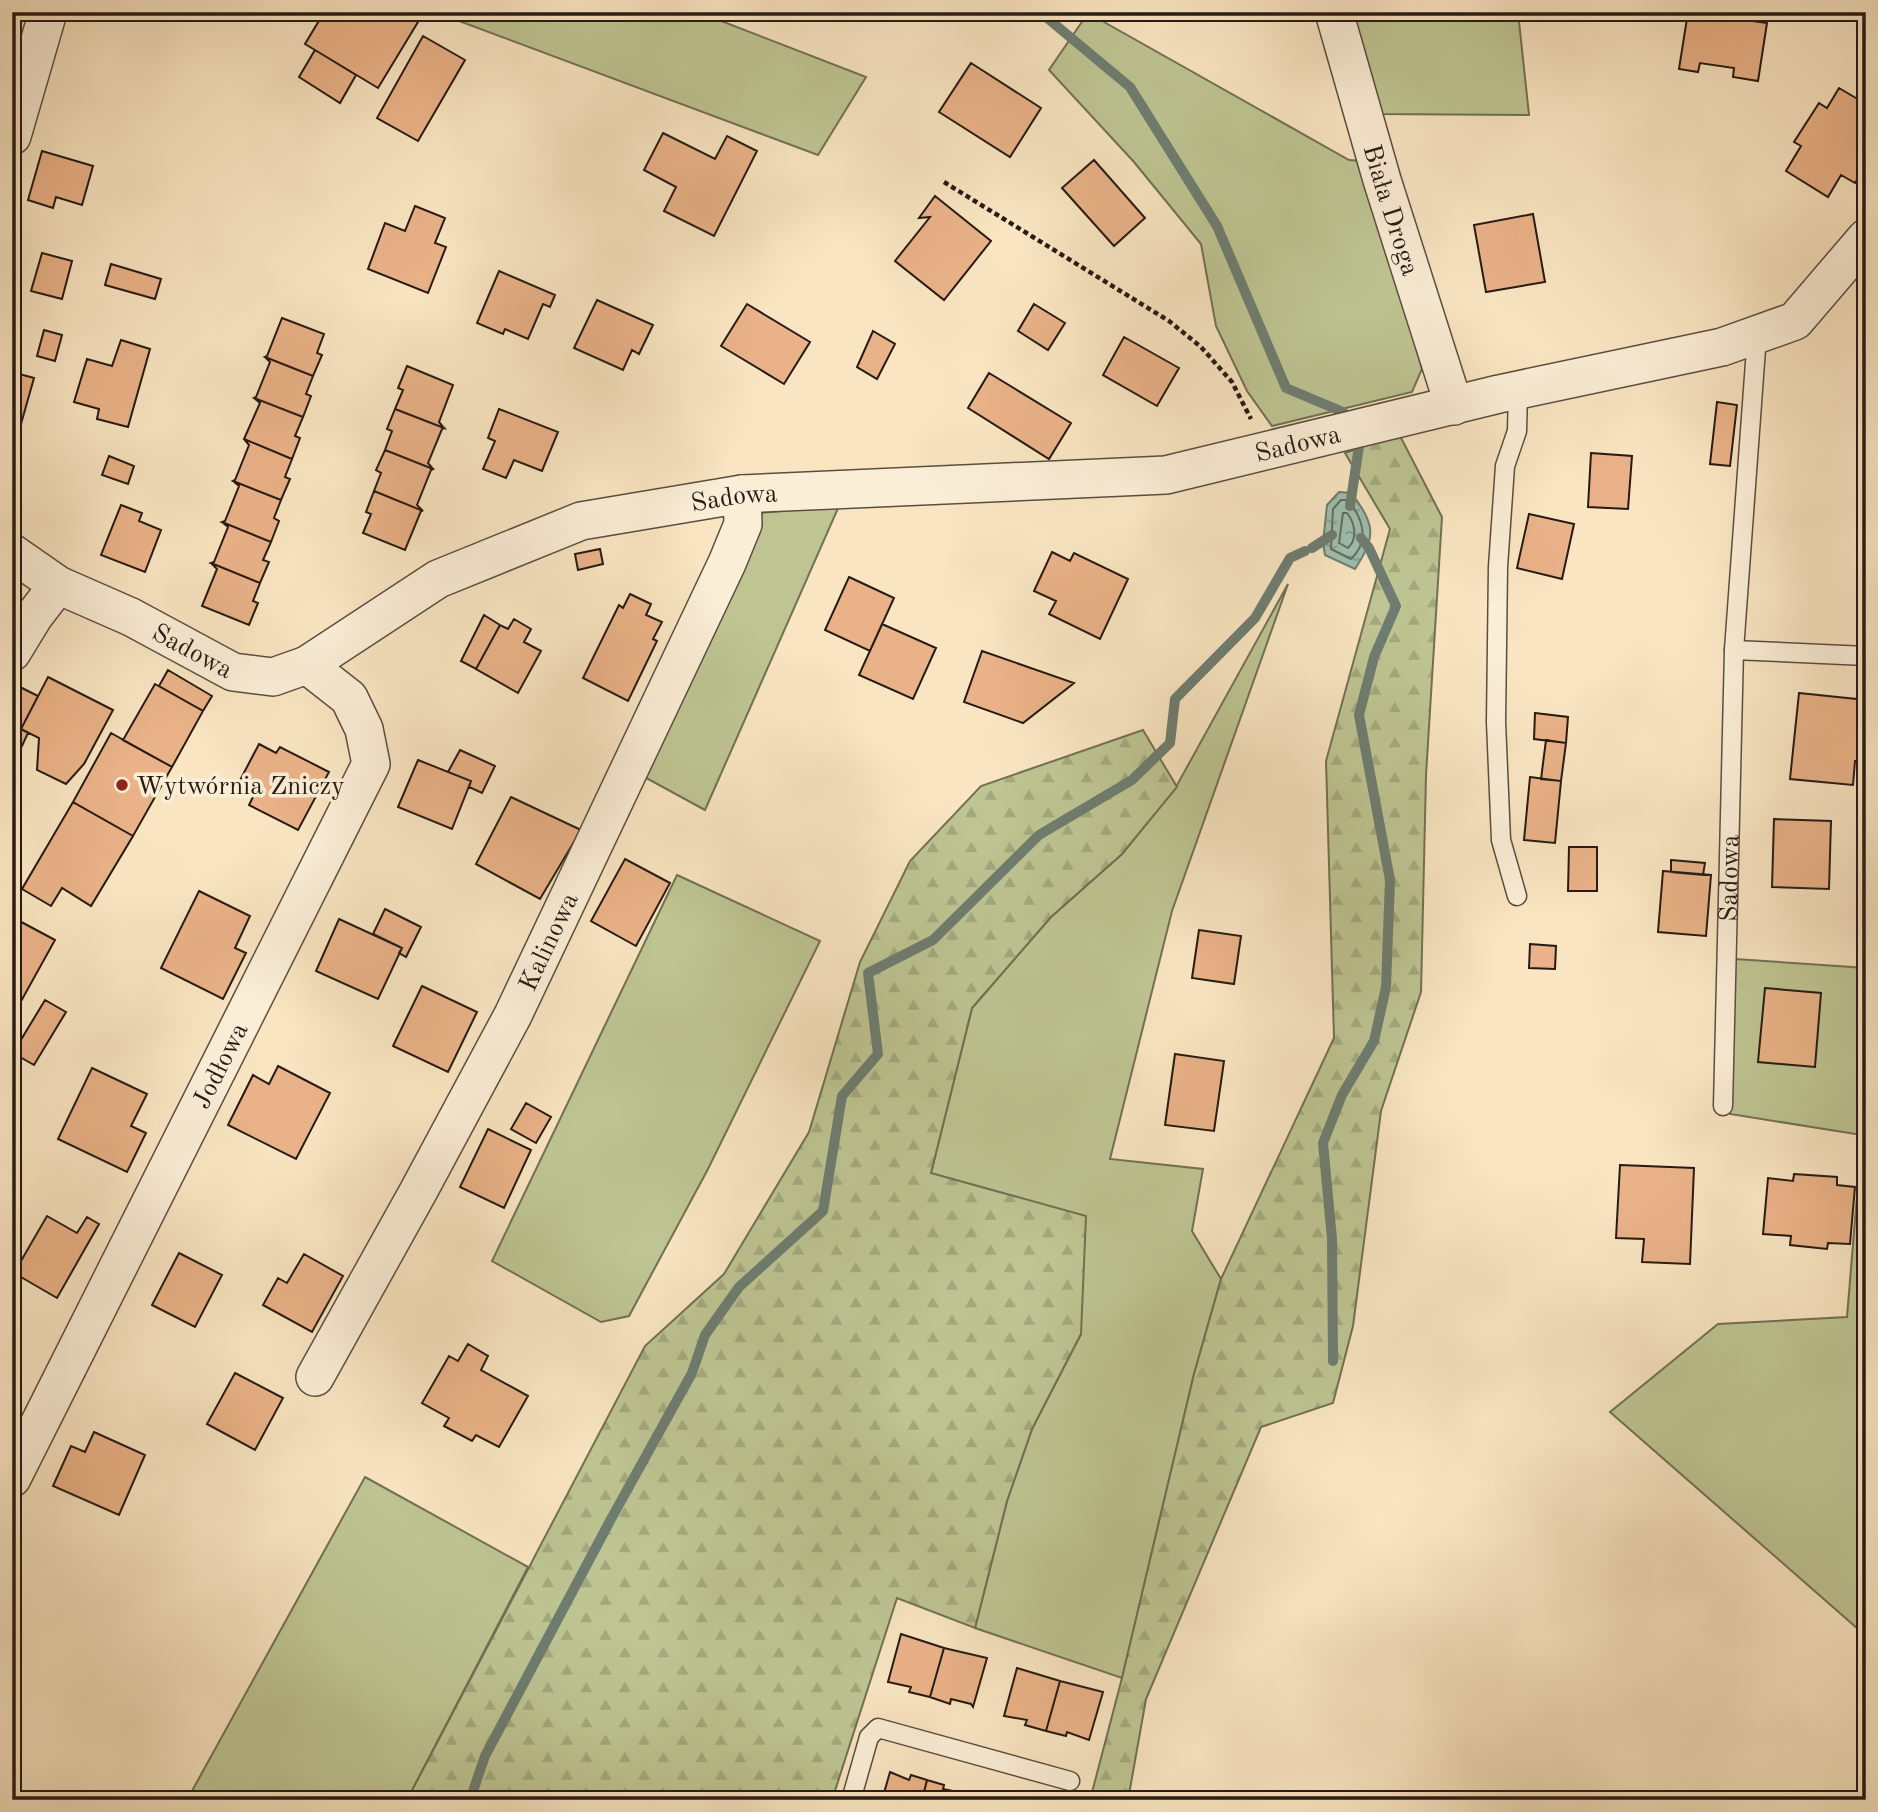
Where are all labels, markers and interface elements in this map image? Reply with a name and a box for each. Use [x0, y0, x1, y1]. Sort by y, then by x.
street label: Biała Droga [1357, 142, 1423, 279]
street label: Sadowa [1252, 422, 1344, 468]
street label: Sadowa [689, 481, 778, 517]
street label: Sadowa [147, 620, 237, 684]
place label: Wytwórnia Zniczy [136, 774, 345, 800]
marker: Wytwórnia Zniczy [114, 777, 130, 793]
street label: Sadowa [1716, 834, 1745, 922]
street label: Kalinowa [515, 889, 584, 995]
street label: Jodłowa [189, 1019, 254, 1113]

